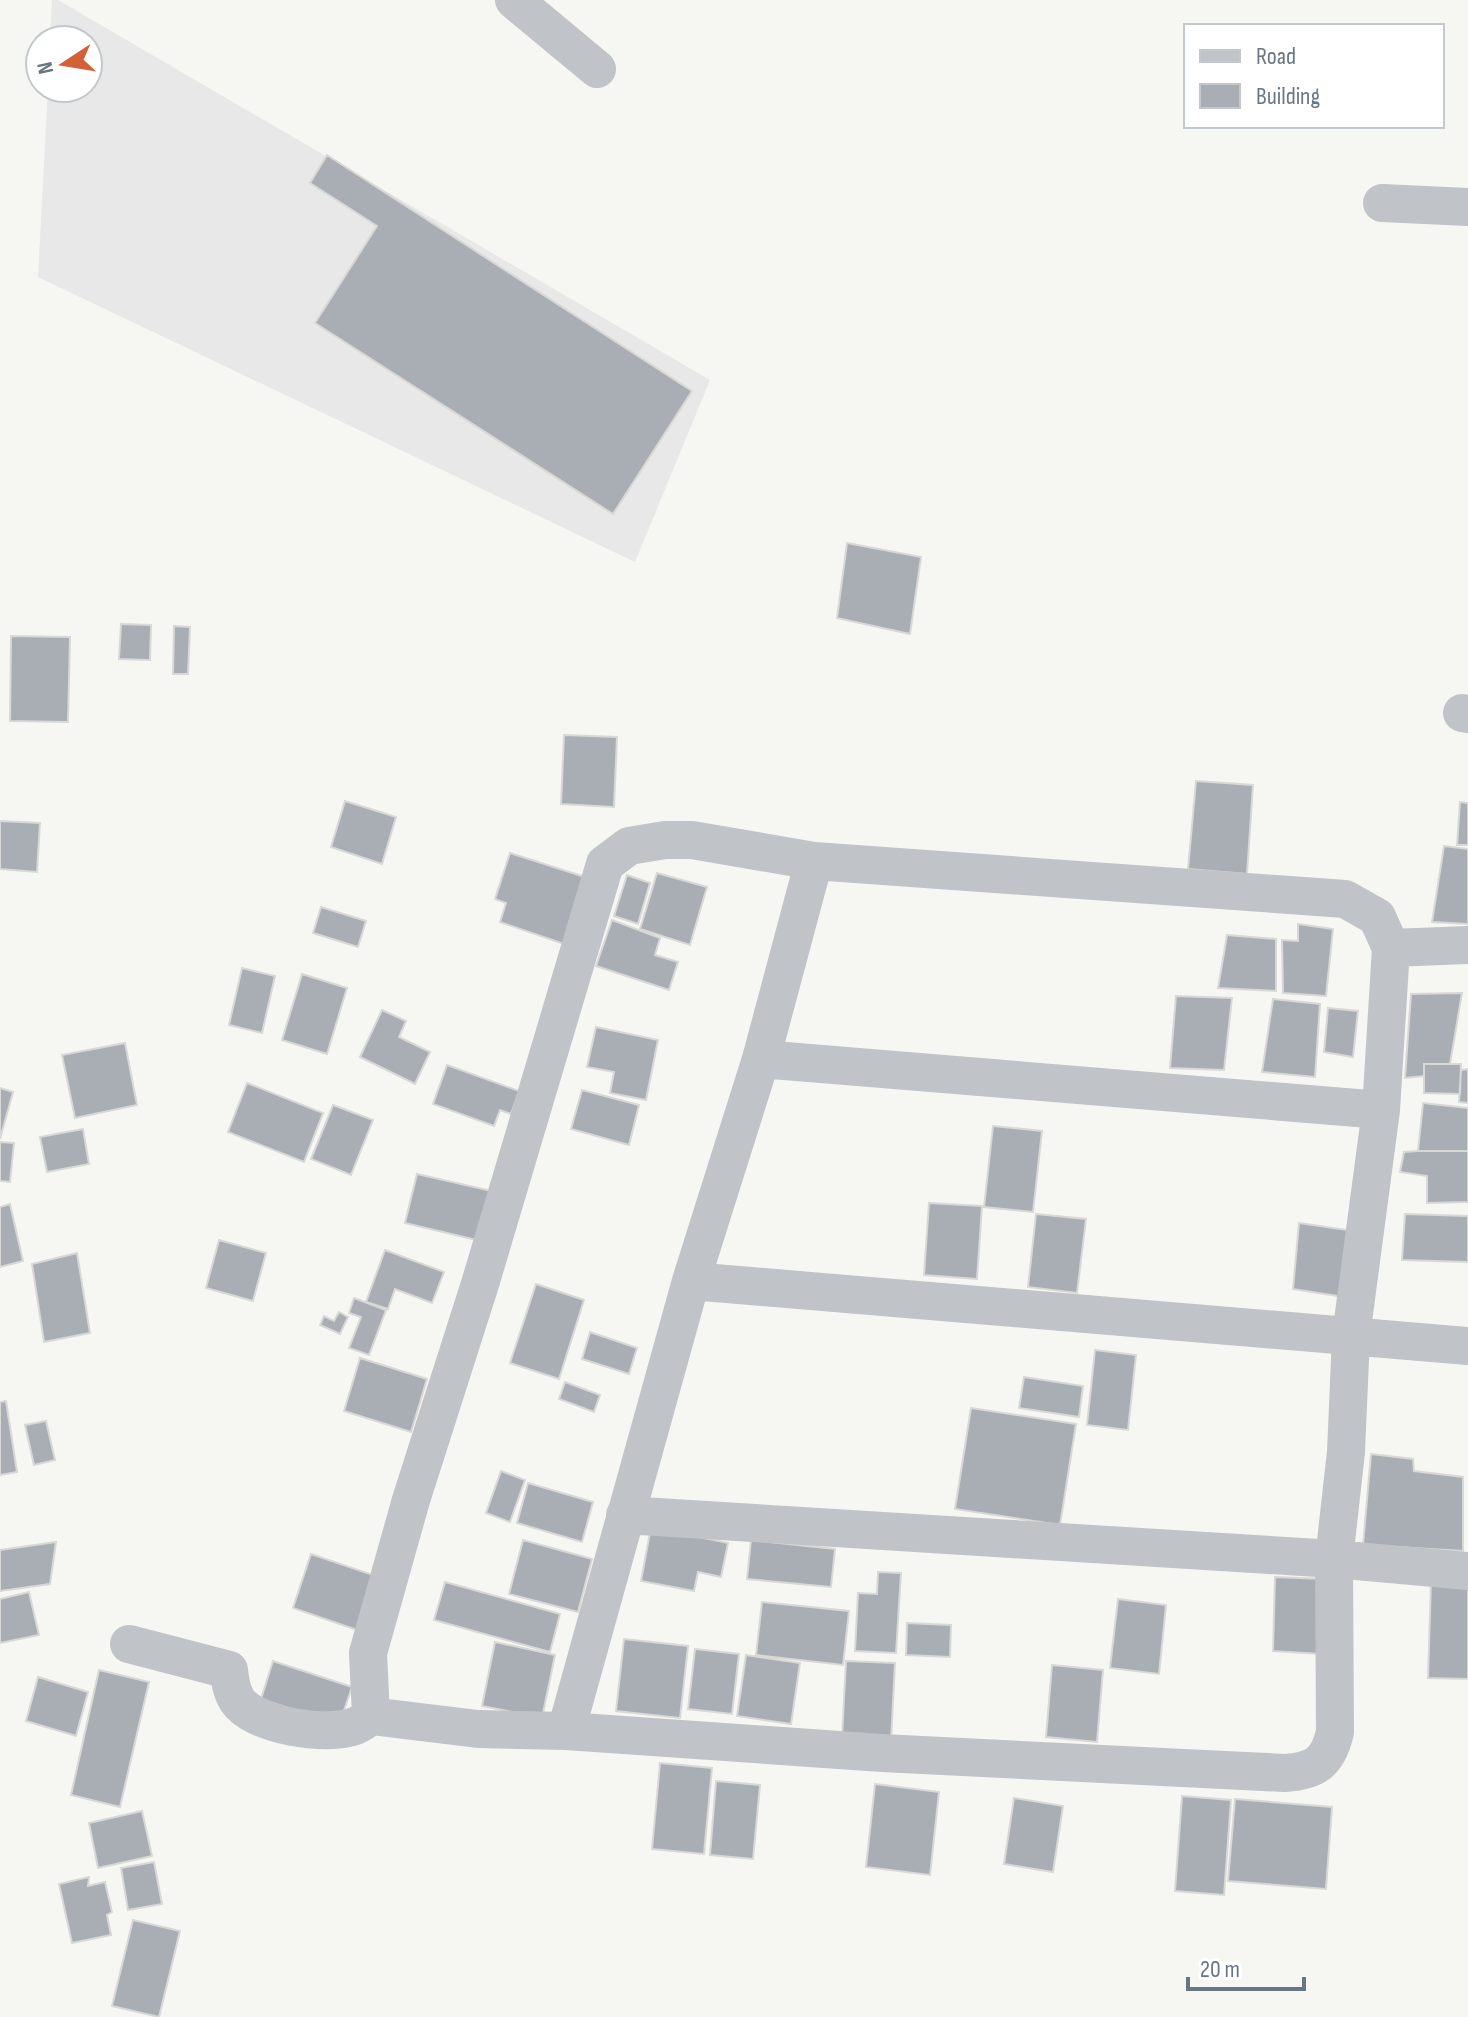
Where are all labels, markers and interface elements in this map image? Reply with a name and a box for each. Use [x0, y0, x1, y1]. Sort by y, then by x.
north arrow [24, 24, 104, 104]
legend [1184, 24, 1444, 128]
text: Road [1256, 42, 1296, 71]
text: N [31, 59, 60, 76]
text: Building [1256, 82, 1320, 111]
scale bar [1188, 1941, 1304, 1991]
text: 20 m [1200, 1955, 1240, 1984]

